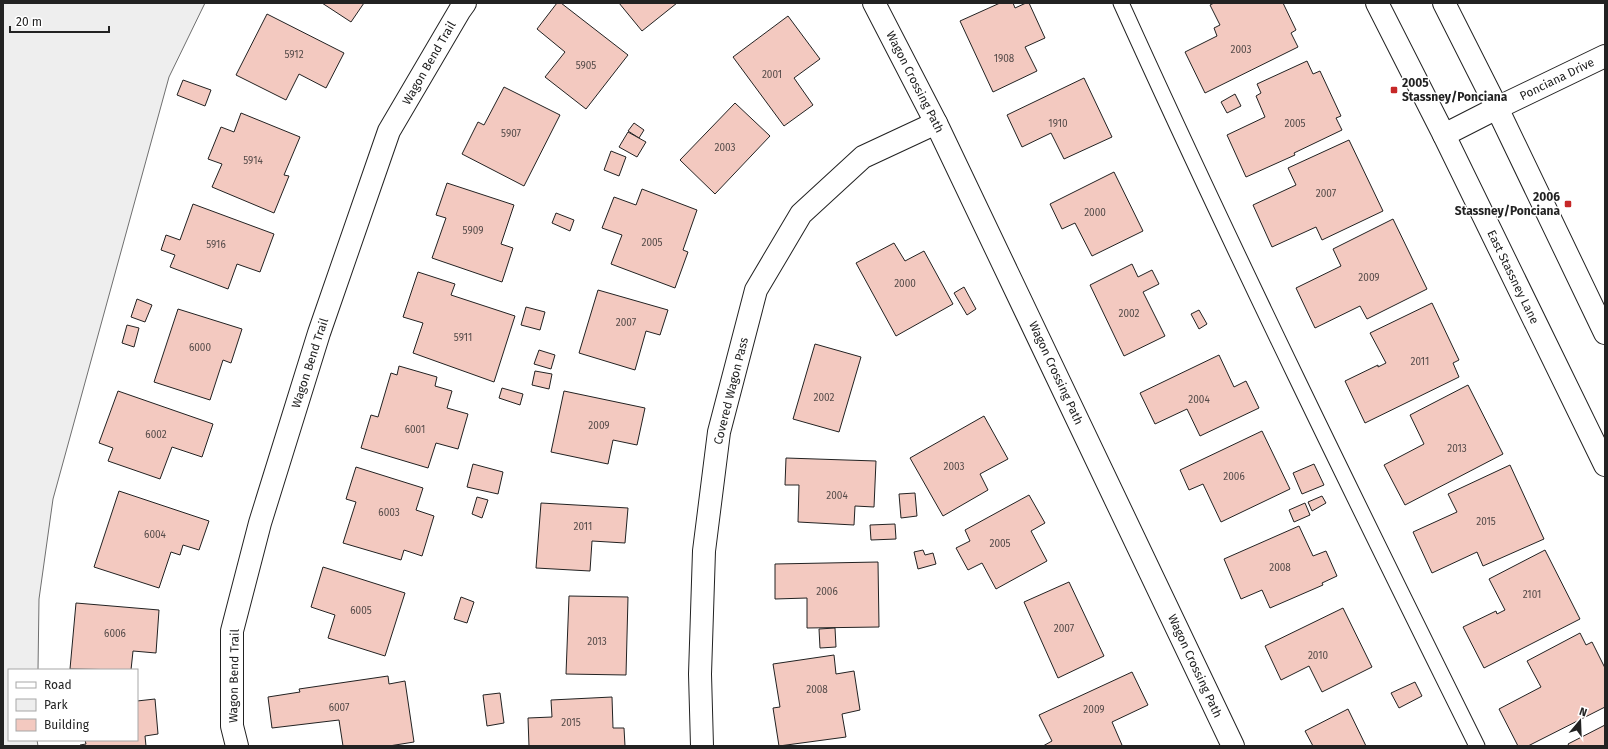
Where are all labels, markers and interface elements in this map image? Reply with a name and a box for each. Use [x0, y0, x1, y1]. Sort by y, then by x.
scale bar [10, 8, 109, 34]
text: 20 m [16, 15, 42, 29]
street label: Wagon Bend Trail [399, 18, 459, 107]
street label: Wagon Crossing Path [883, 29, 947, 135]
house number: 2003 [1231, 44, 1252, 56]
house number: 5912 [284, 49, 304, 61]
house number: 1908 [994, 53, 1015, 65]
street label: Ponciana Drive [1517, 55, 1597, 103]
house number: 5905 [576, 60, 596, 72]
house number: 2001 [762, 69, 782, 81]
place label: 2005 Stassney/Ponciana [1402, 76, 1508, 104]
marker: 2005 Stassney/Ponciana [1389, 85, 1399, 95]
house number: 1910 [1048, 118, 1068, 130]
house number: 2005 [1284, 118, 1306, 130]
house number: 5907 [501, 128, 522, 140]
house number: 2003 [715, 142, 736, 154]
house number: 5914 [243, 155, 263, 167]
house number: 2007 [1316, 188, 1337, 200]
place label: 2006 Stassney/Ponciana [1455, 190, 1560, 218]
marker: 2006 Stassney/Ponciana [1563, 199, 1573, 209]
house number: 2000 [1084, 207, 1106, 219]
house number: 5909 [463, 225, 483, 237]
street label: East Stassney Lane [1484, 228, 1542, 326]
house number: 2005 [641, 237, 663, 249]
house number: 5916 [206, 239, 226, 251]
house number: 2009 [1358, 272, 1380, 284]
house number: 2000 [894, 278, 916, 290]
house number: 2002 [1119, 308, 1140, 320]
street label: Wagon Bend Trail [289, 316, 331, 410]
house number: 2007 [616, 317, 637, 329]
street label: Wagon Crossing Path [1026, 319, 1086, 427]
house number: 5911 [454, 332, 472, 344]
street label: Covered Wagon Pass [711, 336, 751, 446]
house number: 6000 [189, 342, 211, 354]
house number: 2011 [1411, 356, 1429, 368]
house number: 2002 [814, 392, 835, 404]
house number: 2004 [1188, 394, 1210, 406]
house number: 2009 [588, 420, 610, 432]
house number: 6001 [405, 424, 425, 436]
house number: 6002 [145, 429, 167, 441]
house number: 2013 [1447, 443, 1467, 455]
house number: 2003 [944, 461, 965, 473]
house number: 2006 [1223, 471, 1245, 483]
house number: 2004 [826, 490, 848, 502]
house number: 6003 [378, 507, 400, 519]
house number: 2015 [1476, 516, 1496, 528]
house number: 2011 [574, 521, 592, 533]
house number: 6004 [144, 529, 167, 541]
house number: 2005 [989, 538, 1011, 550]
house number: 2008 [1269, 562, 1291, 574]
house number: 2006 [816, 586, 838, 598]
house number: 2101 [1523, 589, 1541, 601]
house number: 6005 [350, 605, 372, 617]
street label: Wagon Crossing Path [1165, 612, 1225, 720]
house number: 2007 [1054, 623, 1075, 635]
house number: 6006 [104, 628, 126, 640]
street label: Wagon Bend Trail [226, 628, 242, 723]
house number: 2013 [587, 636, 607, 648]
house number: 2010 [1308, 650, 1329, 662]
legend [8, 669, 138, 741]
text: Road [44, 678, 72, 692]
house number: 2008 [806, 684, 828, 696]
text: Park [44, 698, 68, 712]
north arrow [1560, 701, 1600, 741]
house number: 6007 [329, 702, 350, 714]
house number: 2009 [1083, 704, 1105, 716]
text: N [1578, 705, 1589, 719]
house number: 2015 [561, 717, 581, 729]
text: Building [44, 718, 90, 732]

